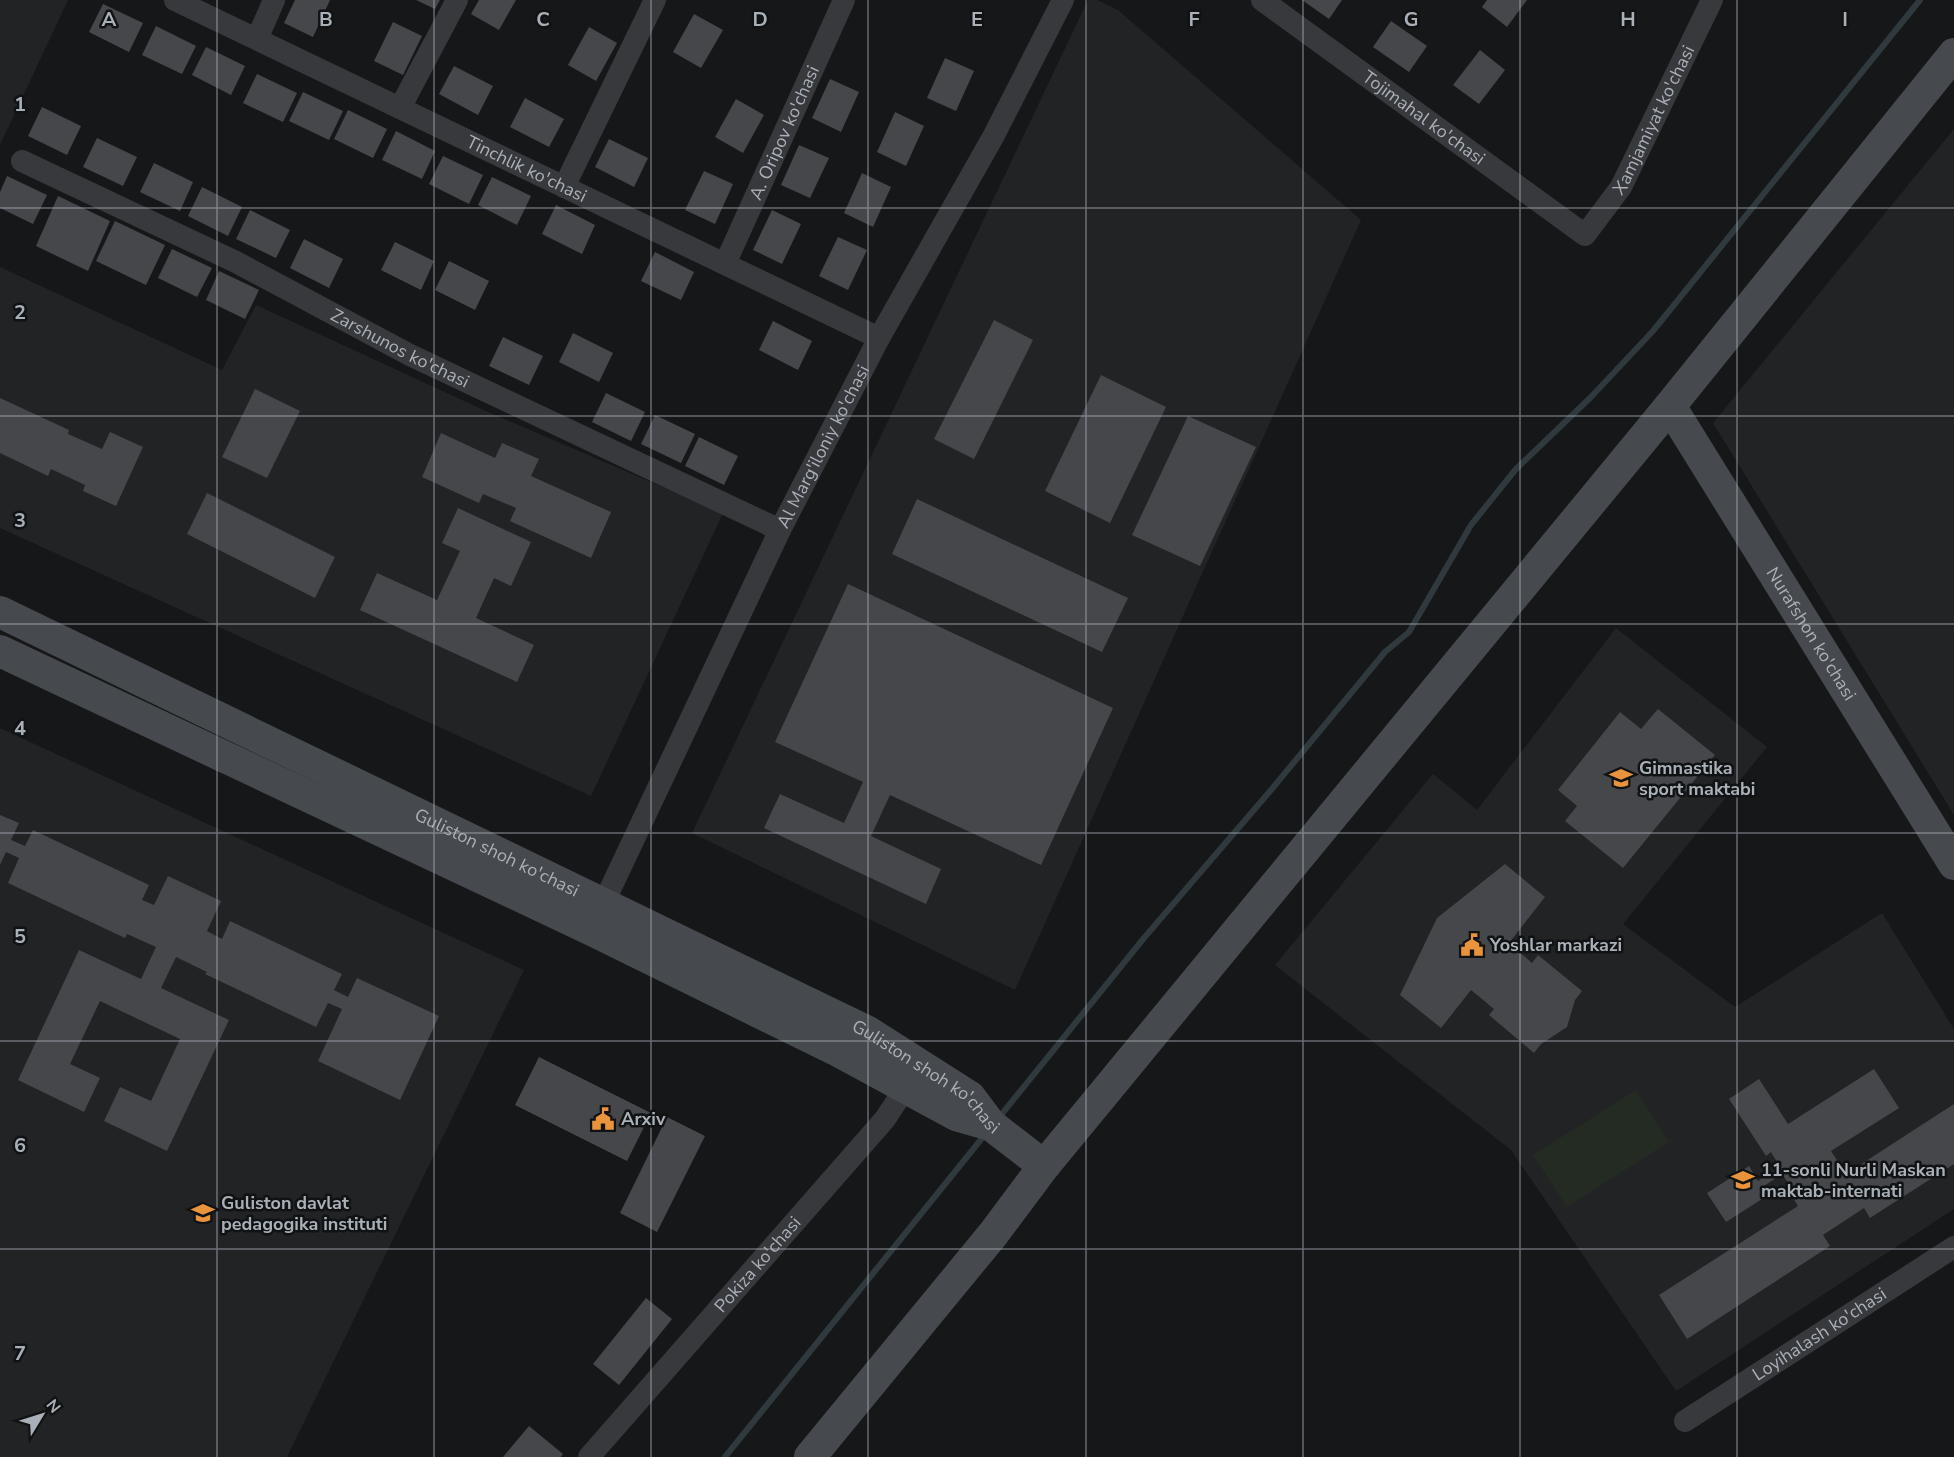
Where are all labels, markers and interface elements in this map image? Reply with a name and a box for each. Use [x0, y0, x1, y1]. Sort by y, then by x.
text: A [102, 6, 117, 33]
text: B [319, 6, 333, 33]
text: C [536, 6, 550, 33]
text: D [752, 6, 768, 33]
text: E [971, 6, 983, 33]
text: F [1188, 6, 1200, 33]
text: G [1404, 6, 1418, 33]
text: H [1620, 6, 1636, 33]
text: I [1842, 6, 1848, 33]
street label: Xamjamiyat ko'chasi [1607, 41, 1700, 200]
street label: A. Oripov ko'chasi [743, 62, 825, 204]
street label: Tojimahal ko'chasi [1357, 65, 1490, 170]
text: 1 [14, 91, 26, 118]
street label: Tinchlik ko'chasi [462, 130, 591, 208]
text: 2 [14, 299, 26, 326]
street label: Zarshunos ko'chasi [326, 303, 473, 393]
street label: Al Marg'iloniy ko'chasi [771, 361, 875, 532]
text: 3 [14, 507, 26, 534]
street label: Nurafshon ko'chasi [1761, 563, 1862, 705]
text: 4 [14, 715, 26, 742]
place label: Gimnastika sport maktabi [1639, 756, 1755, 801]
school or university icon: Gimnastika sport maktabi [1608, 765, 1634, 791]
street label: Guliston shoh ko'chasi [411, 802, 583, 902]
text: 5 [14, 923, 26, 950]
public building icon: Yoshlar markazi [1459, 932, 1485, 958]
place label: Yoshlar markazi [1489, 933, 1622, 957]
street label: Guliston shoh ko'chasi [848, 1014, 1004, 1139]
public building icon: Arxiv [590, 1106, 616, 1132]
place label: Arxiv [621, 1107, 666, 1131]
text: 6 [14, 1132, 26, 1159]
place label: 11-sonli Nurli Maskan maktab-internati [1761, 1158, 1946, 1203]
school or university icon: 11-sonli Nurli Maskan maktab-internati [1730, 1167, 1756, 1193]
place label: Guliston davlat pedagogika instituti [221, 1191, 387, 1236]
school or university icon: Guliston davlat pedagogika instituti [190, 1200, 216, 1226]
street label: Pokiza ko'chasi [709, 1211, 806, 1318]
street label: Loyihalash ko'chasi [1748, 1282, 1891, 1386]
text: 7 [14, 1340, 26, 1367]
north arrow [12, 1385, 72, 1445]
text: N [41, 1395, 65, 1418]

